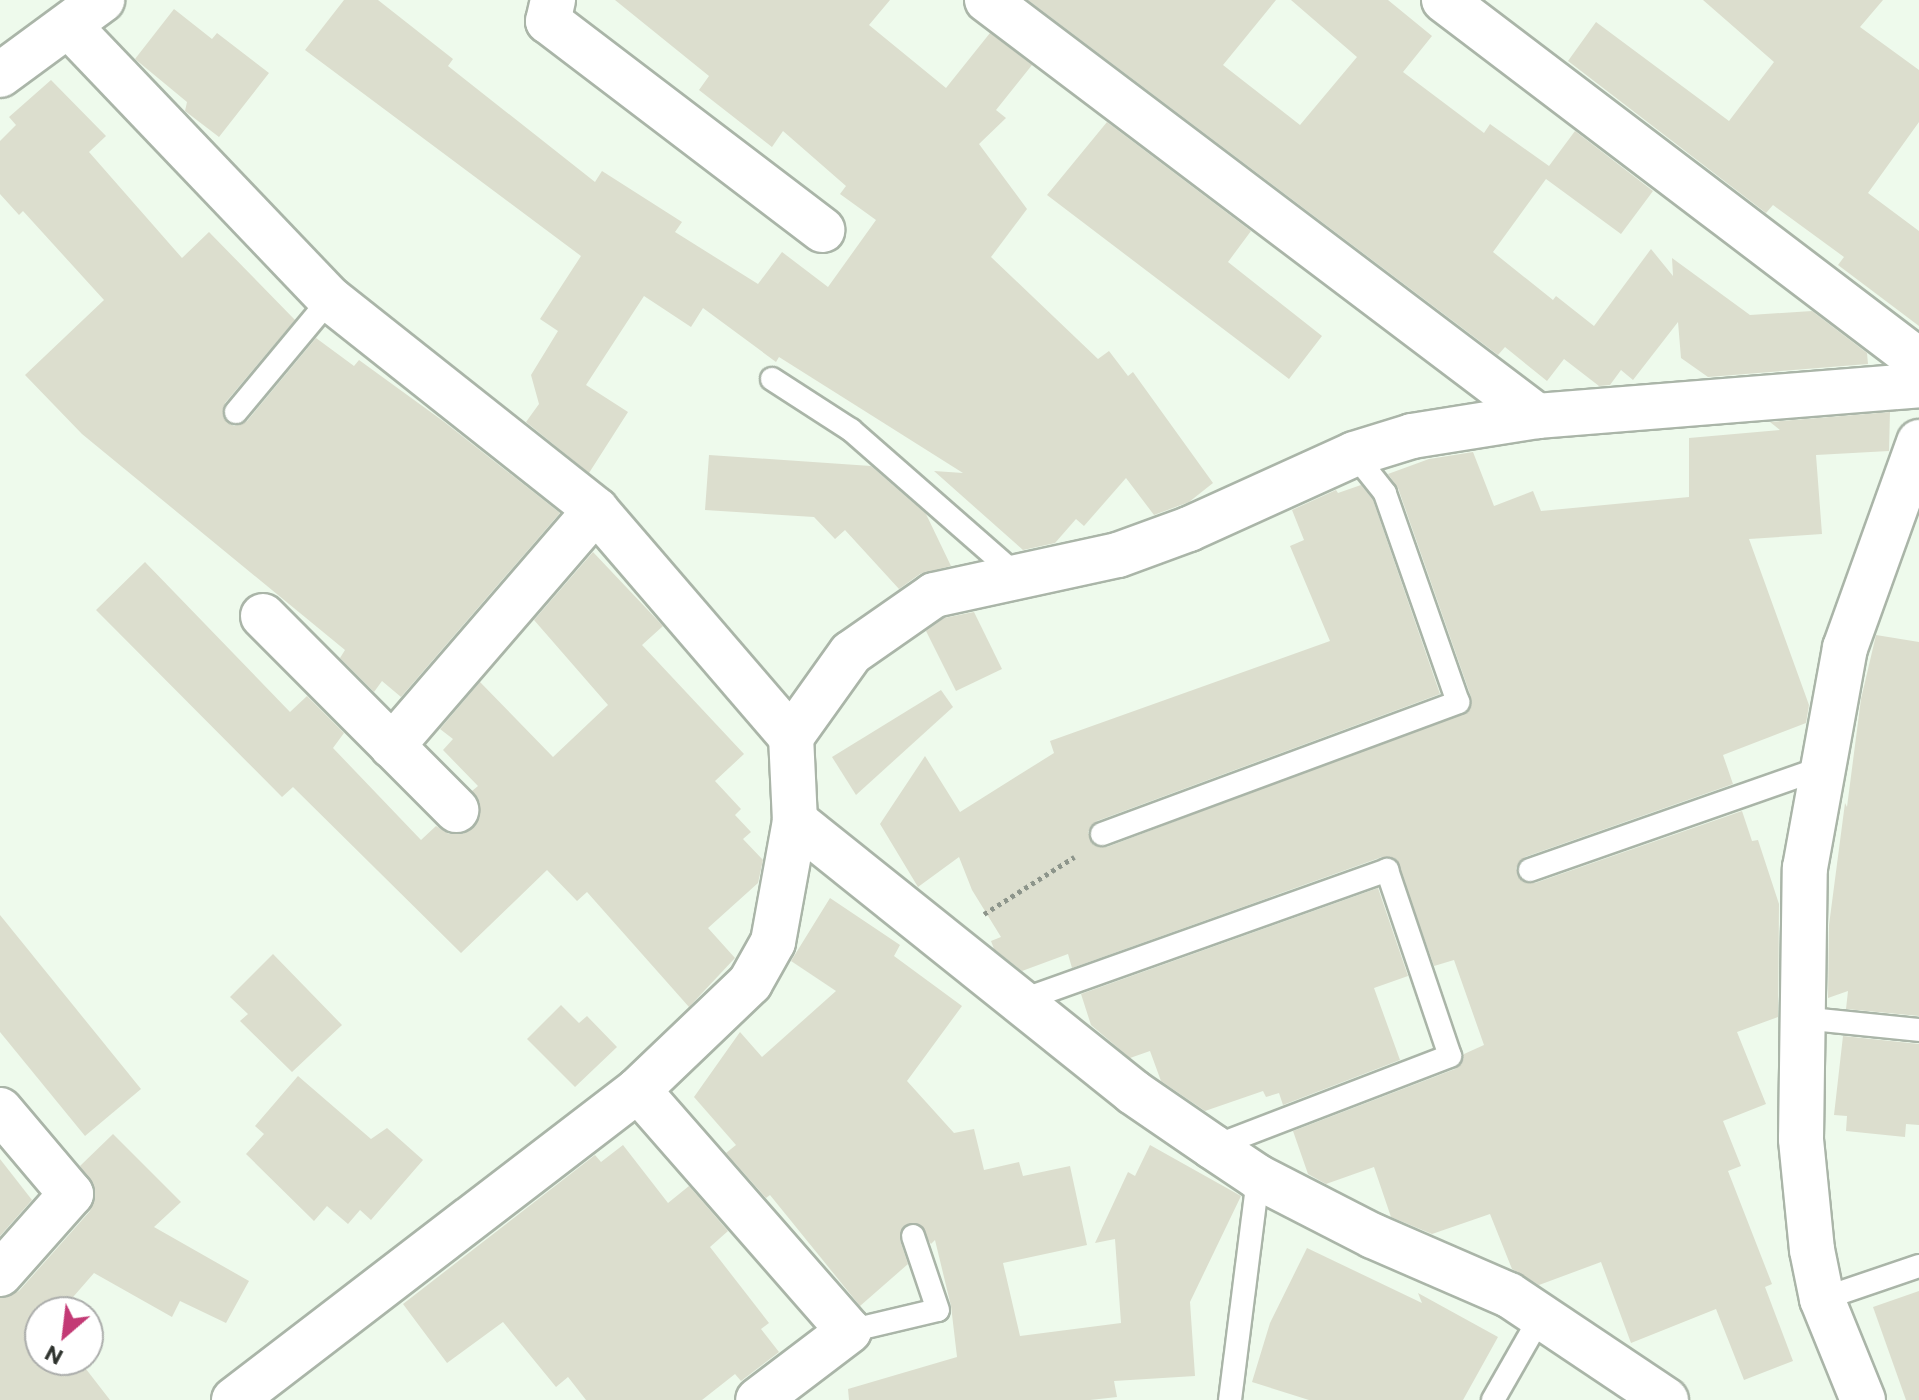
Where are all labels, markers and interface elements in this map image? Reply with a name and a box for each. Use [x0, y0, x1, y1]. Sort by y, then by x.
north arrow [24, 1296, 104, 1376]
text: N [40, 1340, 67, 1372]

